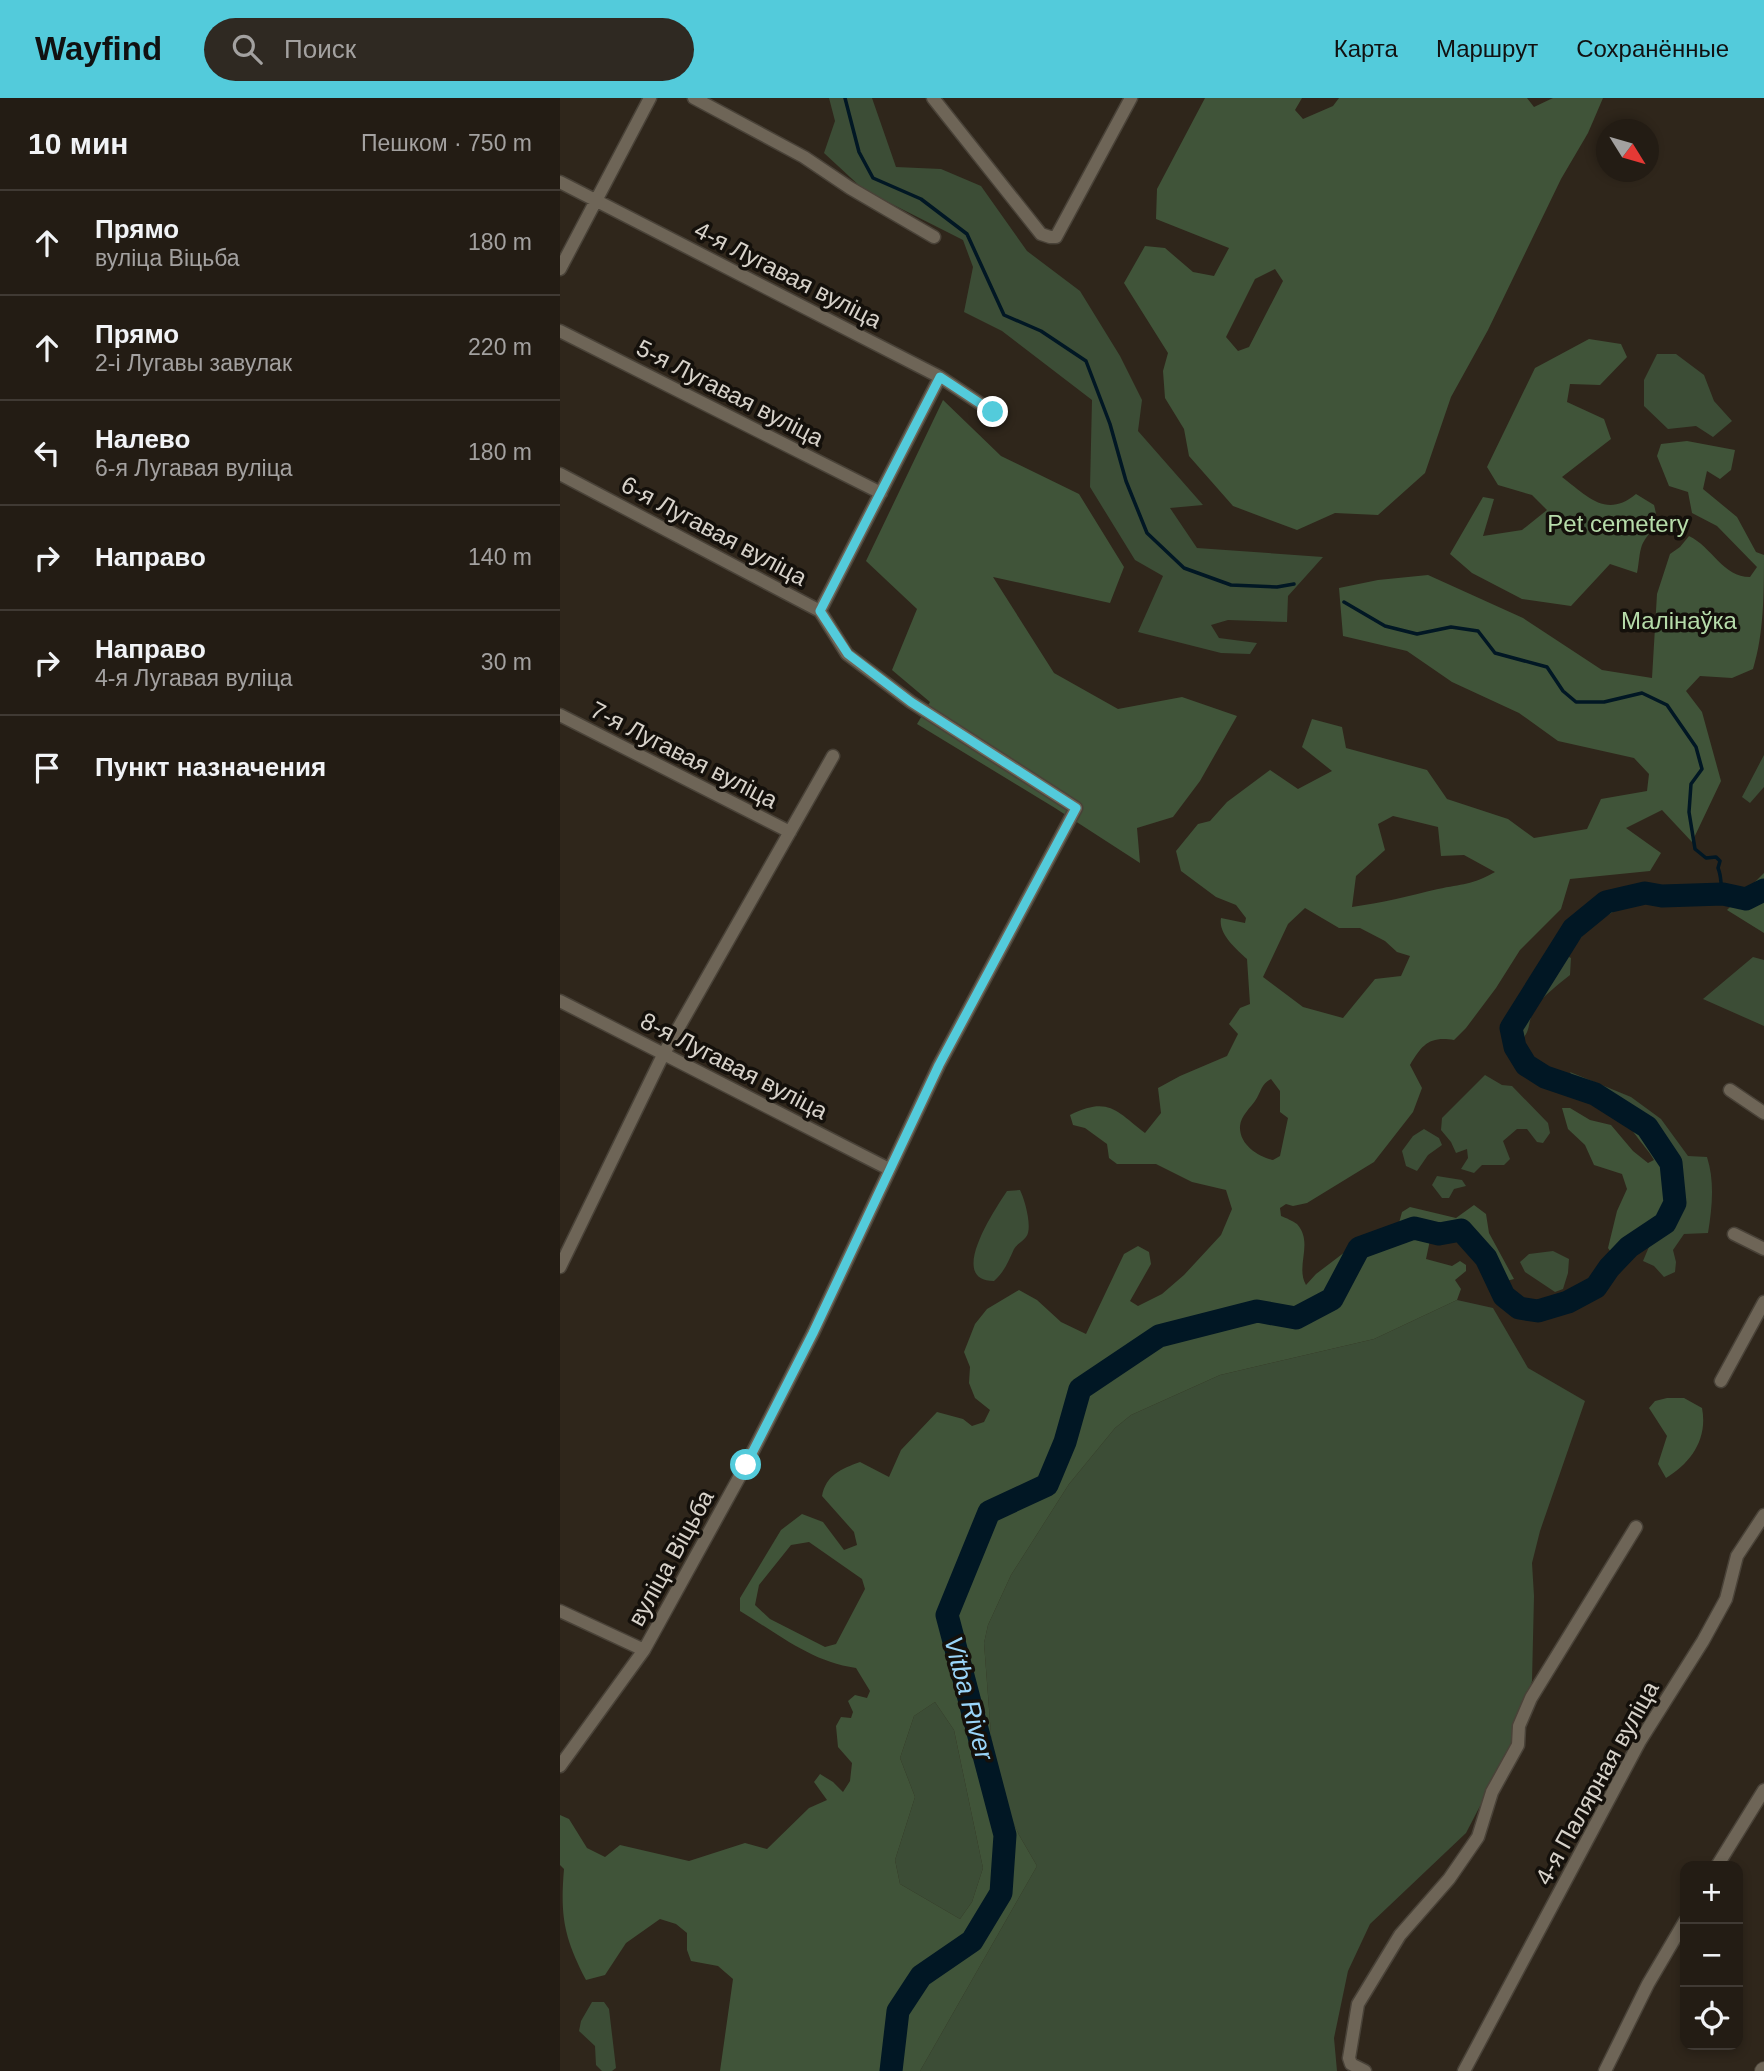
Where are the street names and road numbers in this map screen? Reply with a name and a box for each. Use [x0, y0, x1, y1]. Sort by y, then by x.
street label: 4-я Лугавая вуліца [690, 216, 887, 334]
street label: 5-я Лугавая вуліца [632, 334, 829, 452]
street label: 6-я Лугавая вуліца [617, 470, 812, 591]
street label: 7-я Лугавая вуліца [586, 696, 783, 814]
street label: 8-я Лугавая вуліца [636, 1007, 833, 1125]
street label: вуліца Віцьба [622, 1485, 719, 1630]
street label: 4-я Палярная вуліца [1529, 1676, 1664, 1889]

